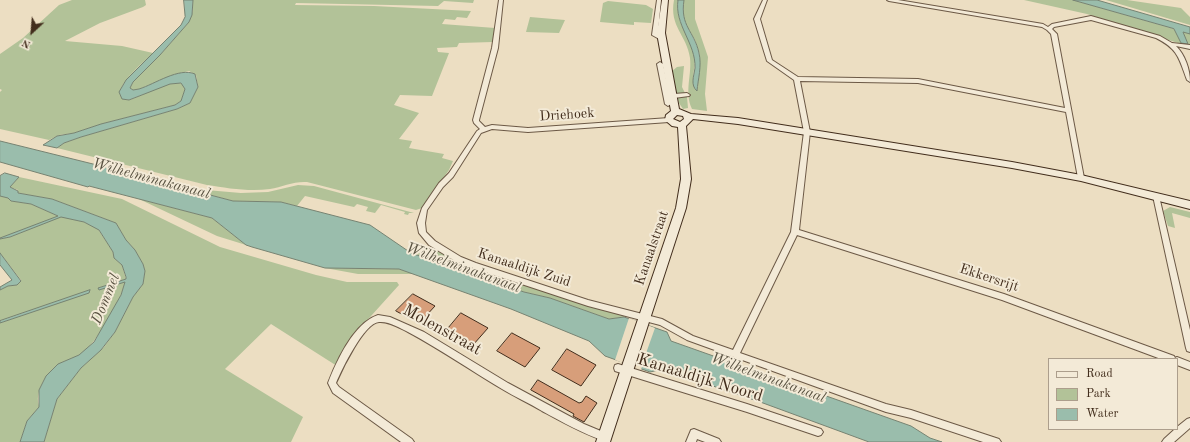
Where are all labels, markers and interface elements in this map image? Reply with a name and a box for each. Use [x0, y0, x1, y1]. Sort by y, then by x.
north arrow [12, 12, 52, 52]
text: N [20, 36, 33, 50]
street label: Driehoek [539, 105, 595, 125]
water label: Wilhelminakanaal [90, 155, 212, 203]
street label: Kanaalstraat [631, 208, 673, 288]
water label: Wilhelminakanaal [403, 239, 523, 297]
street label: Kanaaldijk Zuid [475, 245, 573, 291]
street label: Ekkersrijt [957, 261, 1021, 295]
water label: Dommel [88, 271, 124, 327]
street label: Molenstraat [399, 300, 485, 360]
street label: Kanaaldijk Noord [635, 349, 765, 407]
water label: Wilhelminakanaal [708, 349, 828, 407]
legend [1048, 358, 1178, 430]
text: Road [1086, 368, 1113, 380]
text: Park [1086, 388, 1111, 400]
text: Water [1086, 408, 1118, 420]

